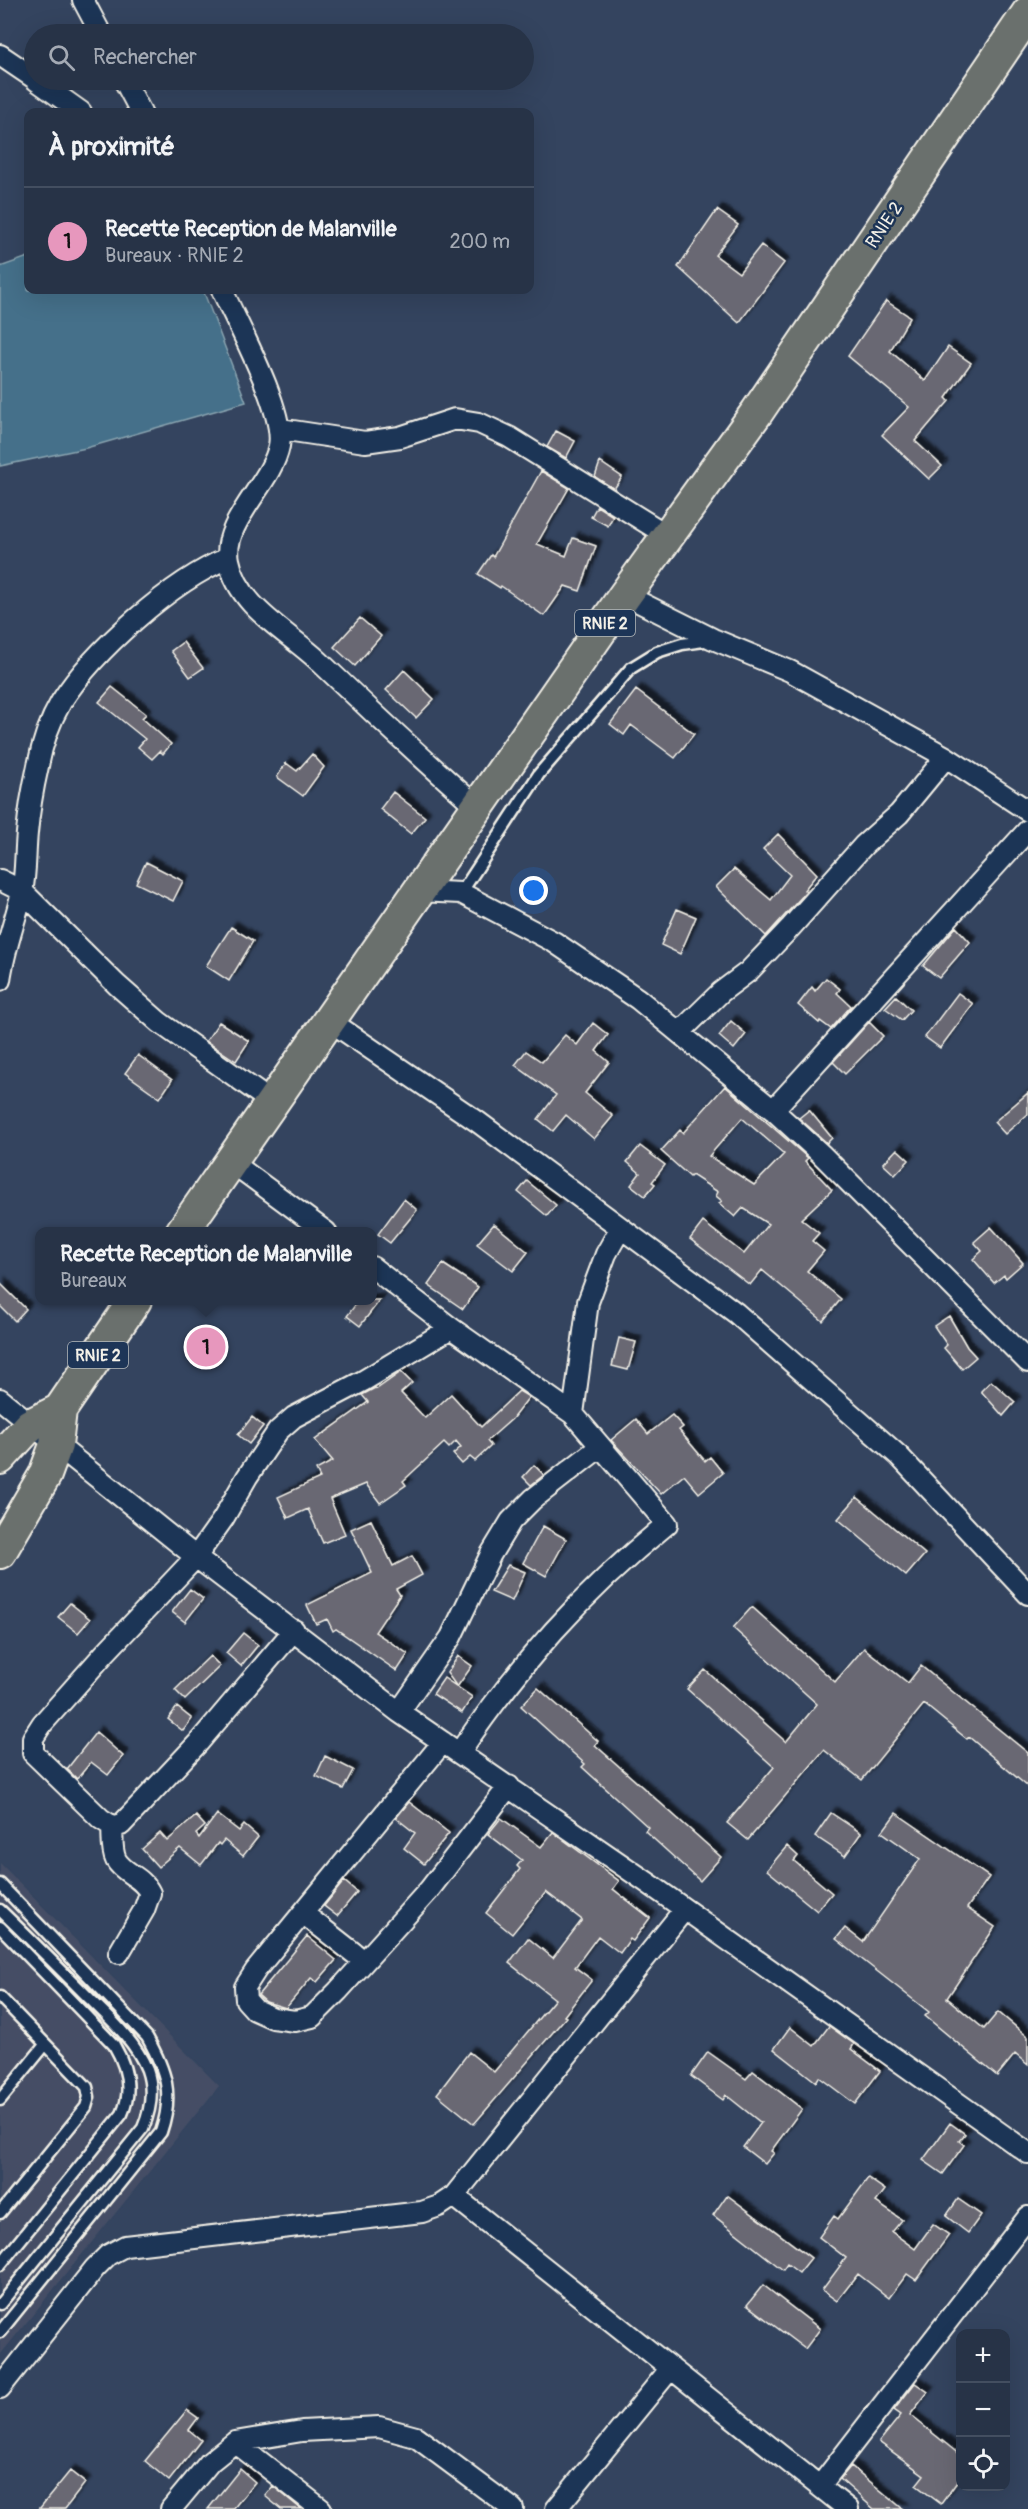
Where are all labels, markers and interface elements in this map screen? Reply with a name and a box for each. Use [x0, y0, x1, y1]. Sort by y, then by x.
search box [24, 24, 534, 90]
icon: search [45, 41, 78, 74]
text: Rechercher [93, 43, 197, 71]
text: À proximité [48, 131, 175, 163]
street label: RNIE 2 [861, 198, 908, 253]
text: Recette Reception de Malanville [105, 215, 397, 243]
text: 1 [64, 229, 71, 254]
text: 200 m [449, 229, 510, 254]
text: Bureaux · RNIE 2 [105, 243, 244, 268]
road number: RNIE 2 [575, 610, 635, 636]
your location [519, 876, 548, 905]
popup [35, 1227, 377, 1305]
text: Recette Reception de Malanville [60, 1240, 352, 1268]
text: Bureaux [60, 1268, 127, 1293]
pin: 1 [186, 1324, 226, 1370]
road number: RNIE 2 [68, 1342, 128, 1368]
map controls [956, 2329, 1010, 2491]
button: + [956, 2329, 1010, 2383]
button: − [956, 2383, 1010, 2437]
button: locate [956, 2437, 1010, 2491]

